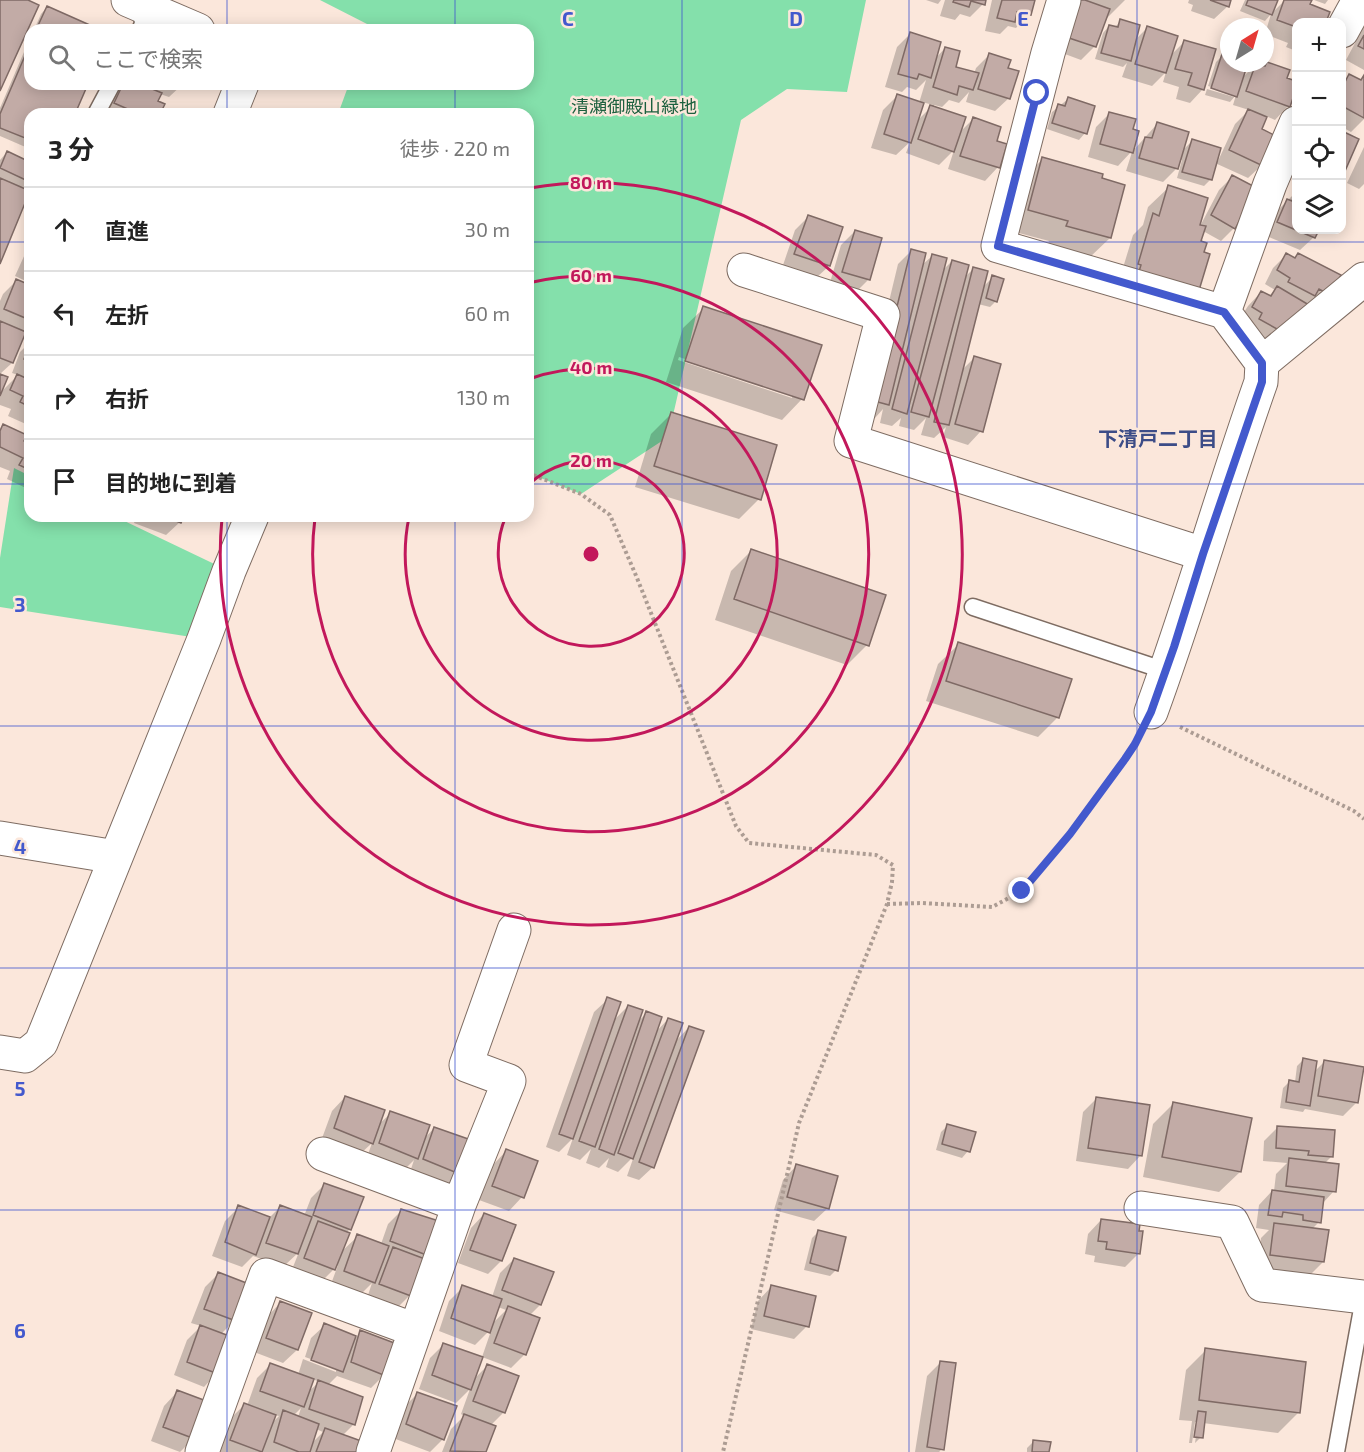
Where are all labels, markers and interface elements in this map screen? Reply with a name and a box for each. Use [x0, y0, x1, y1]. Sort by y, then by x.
text: C [562, 6, 574, 30]
text: D [789, 6, 803, 30]
text: E [1017, 6, 1029, 30]
north arrow [1220, 18, 1274, 72]
map controls [1292, 18, 1346, 234]
button: + [1292, 18, 1346, 72]
search box [24, 24, 534, 90]
icon: search [45, 41, 78, 74]
text: ここで検索 [93, 45, 203, 71]
button: − [1292, 72, 1346, 126]
route start [1023, 79, 1049, 105]
park label: 清瀬御殿山緑地 [571, 95, 697, 117]
button: locate [1292, 126, 1346, 180]
text: 3 分 [48, 133, 94, 164]
text: 徒歩 · 220 m [400, 136, 510, 160]
text: 80 m [570, 171, 612, 193]
button: layers [1292, 180, 1346, 234]
icon: ahead [48, 213, 81, 246]
text: 直進 [105, 217, 149, 243]
text: 30 m [465, 217, 510, 241]
text: 60 m [570, 264, 612, 286]
icon: left [48, 297, 81, 330]
text: 左折 [105, 301, 149, 327]
text: 60 m [465, 301, 510, 325]
text: 40 m [570, 356, 612, 378]
icon: right [48, 381, 81, 414]
text: 右折 [105, 385, 149, 411]
text: 130 m [457, 385, 510, 409]
district label: 下清戸二丁目 [1098, 426, 1218, 450]
text: 20 m [570, 449, 612, 471]
icon: arrive [48, 465, 81, 498]
text: 目的地に到着 [105, 469, 237, 495]
centre of rings [581, 544, 601, 564]
text: 3 [14, 592, 26, 616]
text: 4 [14, 834, 27, 858]
route end [1008, 877, 1034, 903]
text: 5 [14, 1076, 26, 1100]
text: 6 [14, 1318, 26, 1342]

